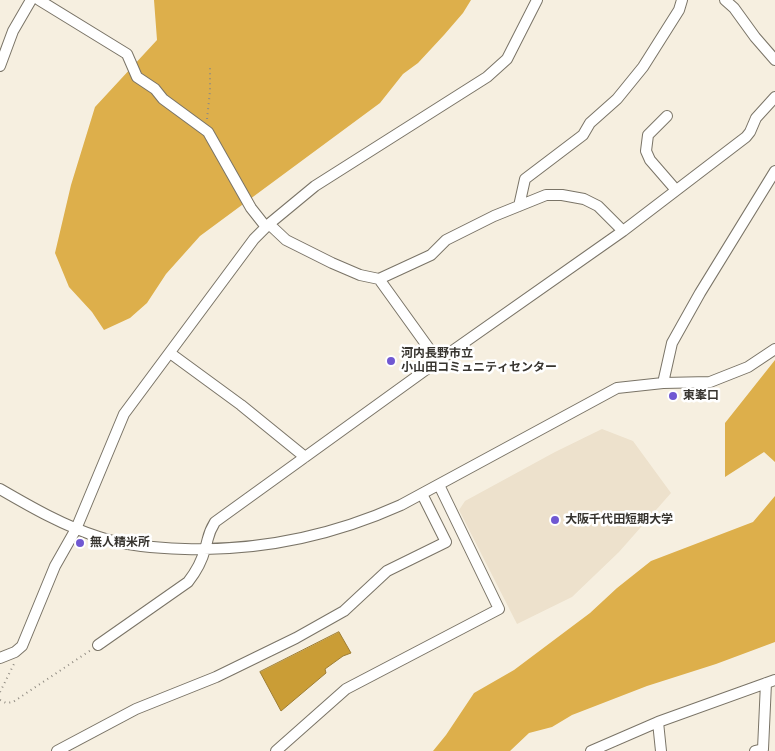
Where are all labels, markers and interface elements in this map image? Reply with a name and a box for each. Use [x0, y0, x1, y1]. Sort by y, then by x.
place label: 河内長野市立 小山田コミュニティセンター [401, 347, 557, 375]
marker: 河内長野市立 小山田コミュニティセンター [385, 355, 397, 367]
place label: 東峯口 [683, 389, 719, 403]
marker: 東峯口 [667, 390, 679, 402]
place label: 大阪千代田短期大学 [565, 513, 673, 527]
marker: 大阪千代田短期大学 [549, 514, 561, 526]
place label: 無人精米所 [90, 536, 150, 550]
marker: 無人精米所 [74, 537, 86, 549]

